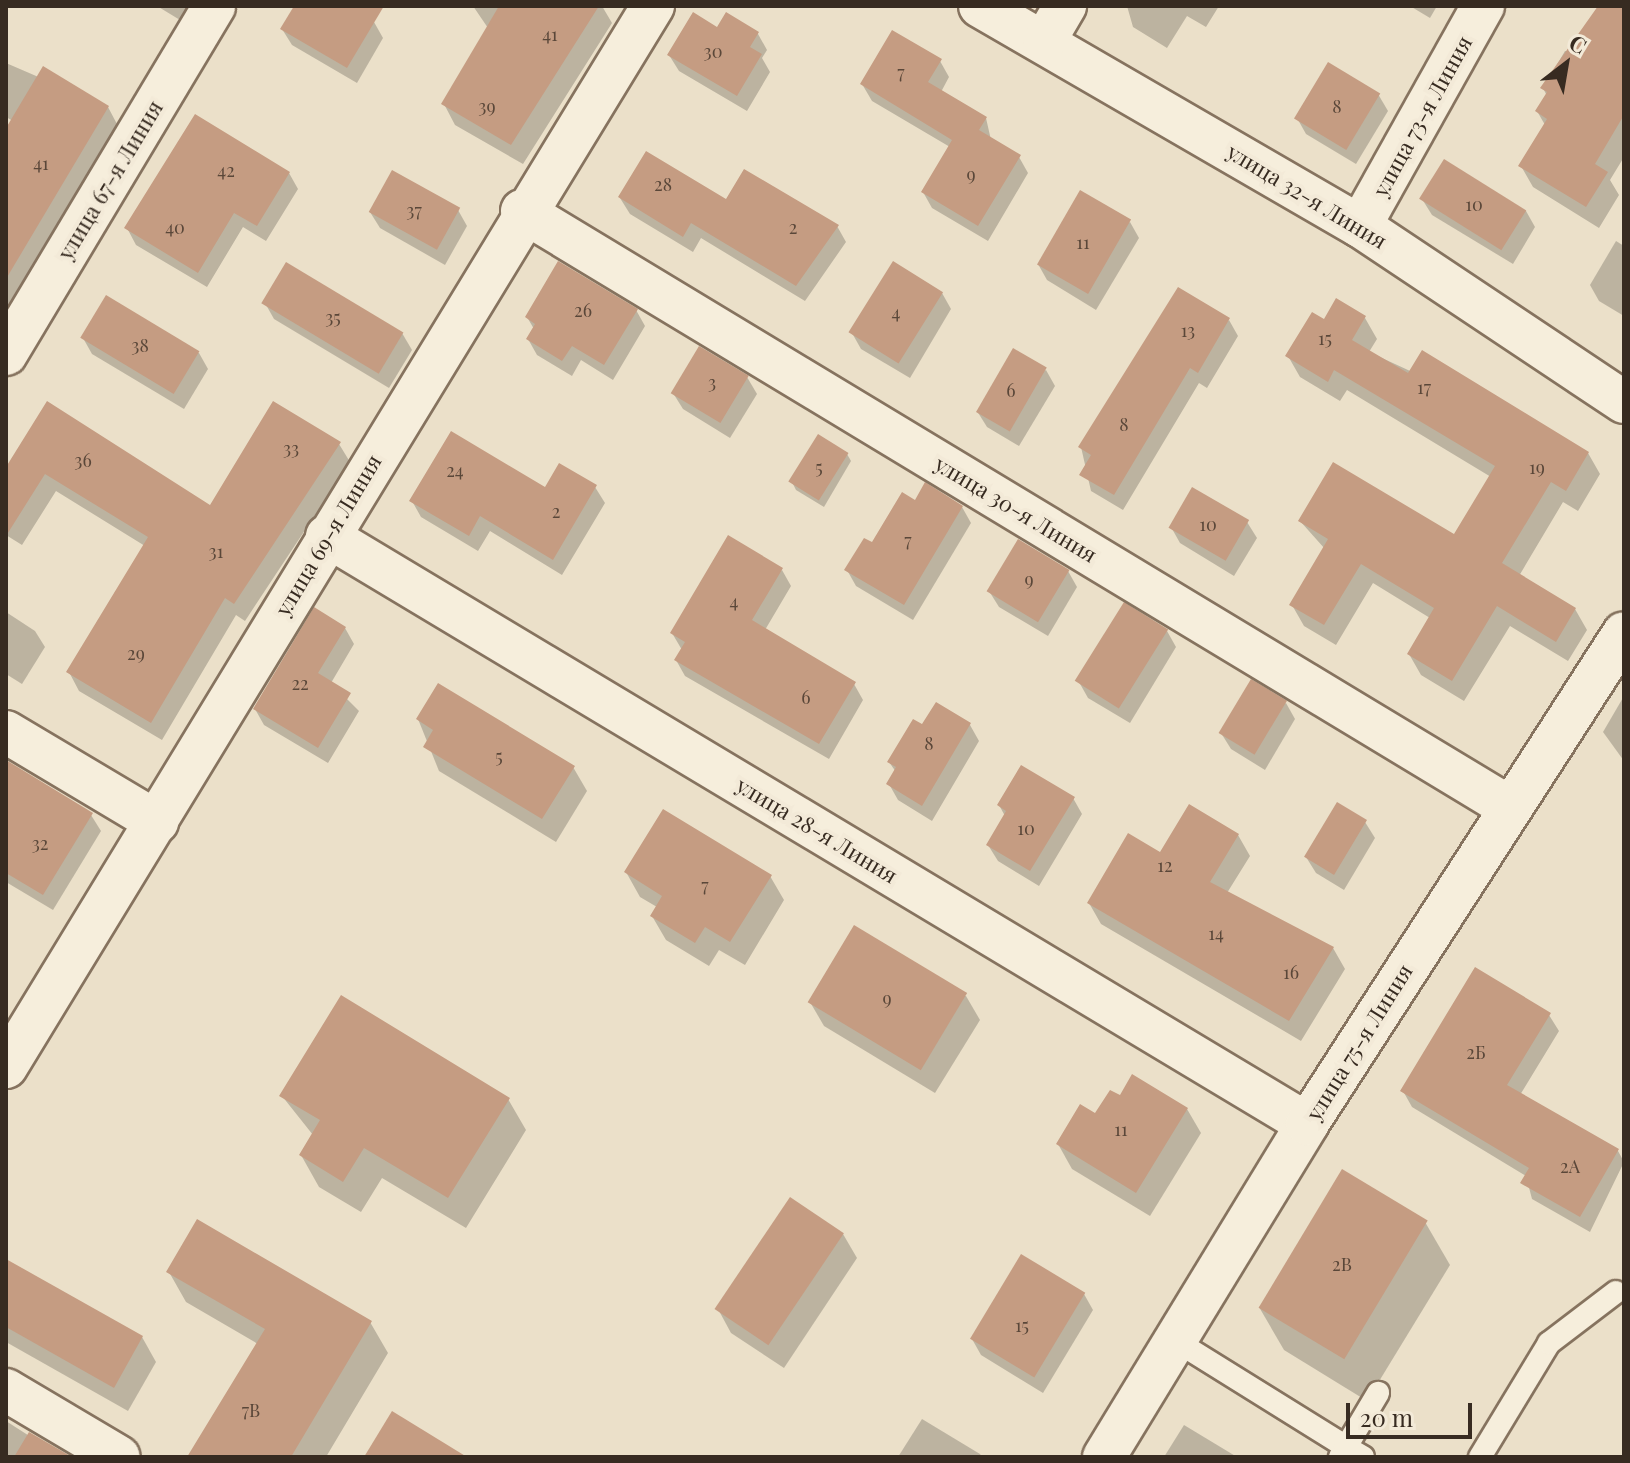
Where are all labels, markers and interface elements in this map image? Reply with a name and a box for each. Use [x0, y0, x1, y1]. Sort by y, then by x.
house number: 41 [542, 23, 558, 45]
north arrow [1526, 24, 1606, 104]
text: С [1564, 27, 1593, 60]
street label: улица 73-я Линия [1367, 31, 1477, 201]
house number: 30 [704, 40, 722, 62]
house number: 7 [897, 61, 905, 83]
house number: 39 [478, 95, 496, 117]
house number: 8 [1332, 95, 1342, 117]
street label: улица 67-я Линия [52, 96, 168, 264]
street label: улица 32-я Линия [1222, 138, 1392, 254]
house number: 41 [33, 152, 49, 174]
house number: 42 [217, 159, 235, 181]
house number: 9 [966, 163, 976, 185]
house number: 28 [654, 173, 672, 195]
house number: 10 [1465, 193, 1483, 215]
house number: 37 [406, 199, 422, 221]
house number: 40 [165, 216, 185, 238]
house number: 2 [789, 216, 797, 238]
house number: 11 [1076, 231, 1090, 253]
house number: 26 [574, 299, 592, 321]
house number: 4 [892, 301, 900, 323]
house number: 35 [325, 306, 341, 328]
house number: 13 [1181, 319, 1195, 341]
house number: 15 [1318, 327, 1332, 349]
house number: 38 [131, 334, 149, 356]
house number: 3 [708, 371, 716, 393]
house number: 17 [1417, 376, 1431, 398]
house number: 6 [1006, 379, 1016, 401]
house number: 8 [1119, 413, 1129, 435]
house number: 33 [283, 437, 299, 459]
house number: 36 [74, 449, 92, 471]
street label: улица 69-я Линия [269, 449, 387, 621]
street label: улица 30-я Линия [930, 450, 1102, 568]
house number: 5 [815, 456, 823, 478]
house number: 19 [1529, 456, 1545, 478]
house number: 24 [446, 459, 464, 481]
house number: 2 [552, 500, 560, 522]
house number: 10 [1199, 513, 1217, 535]
house number: 7 [904, 529, 912, 551]
house number: 31 [209, 540, 223, 562]
house number: 9 [1024, 568, 1034, 590]
house number: 4 [730, 590, 738, 612]
house number: 29 [127, 642, 145, 664]
house number: 22 [291, 672, 309, 694]
house number: 6 [801, 686, 811, 708]
house number: 8 [924, 732, 934, 754]
house number: 5 [495, 745, 503, 767]
street label: улица 28-я Линия [732, 772, 902, 888]
house number: 10 [1017, 817, 1035, 839]
house number: 32 [32, 832, 48, 854]
house number: 12 [1157, 854, 1173, 876]
house number: 7 [701, 874, 709, 896]
house number: 14 [1208, 922, 1224, 944]
street label: улица 75-я Линия [1300, 959, 1418, 1125]
house number: 16 [1283, 961, 1299, 983]
house number: 9 [882, 987, 892, 1009]
house number: 2Б [1466, 1041, 1486, 1063]
house number: 11 [1114, 1118, 1128, 1140]
house number: 2А [1560, 1155, 1580, 1177]
house number: 2В [1332, 1253, 1352, 1275]
house number: 15 [1015, 1314, 1029, 1336]
scale bar [1350, 1387, 1476, 1437]
house number: 7В [242, 1399, 260, 1421]
text: 20 m [1360, 1401, 1413, 1433]

